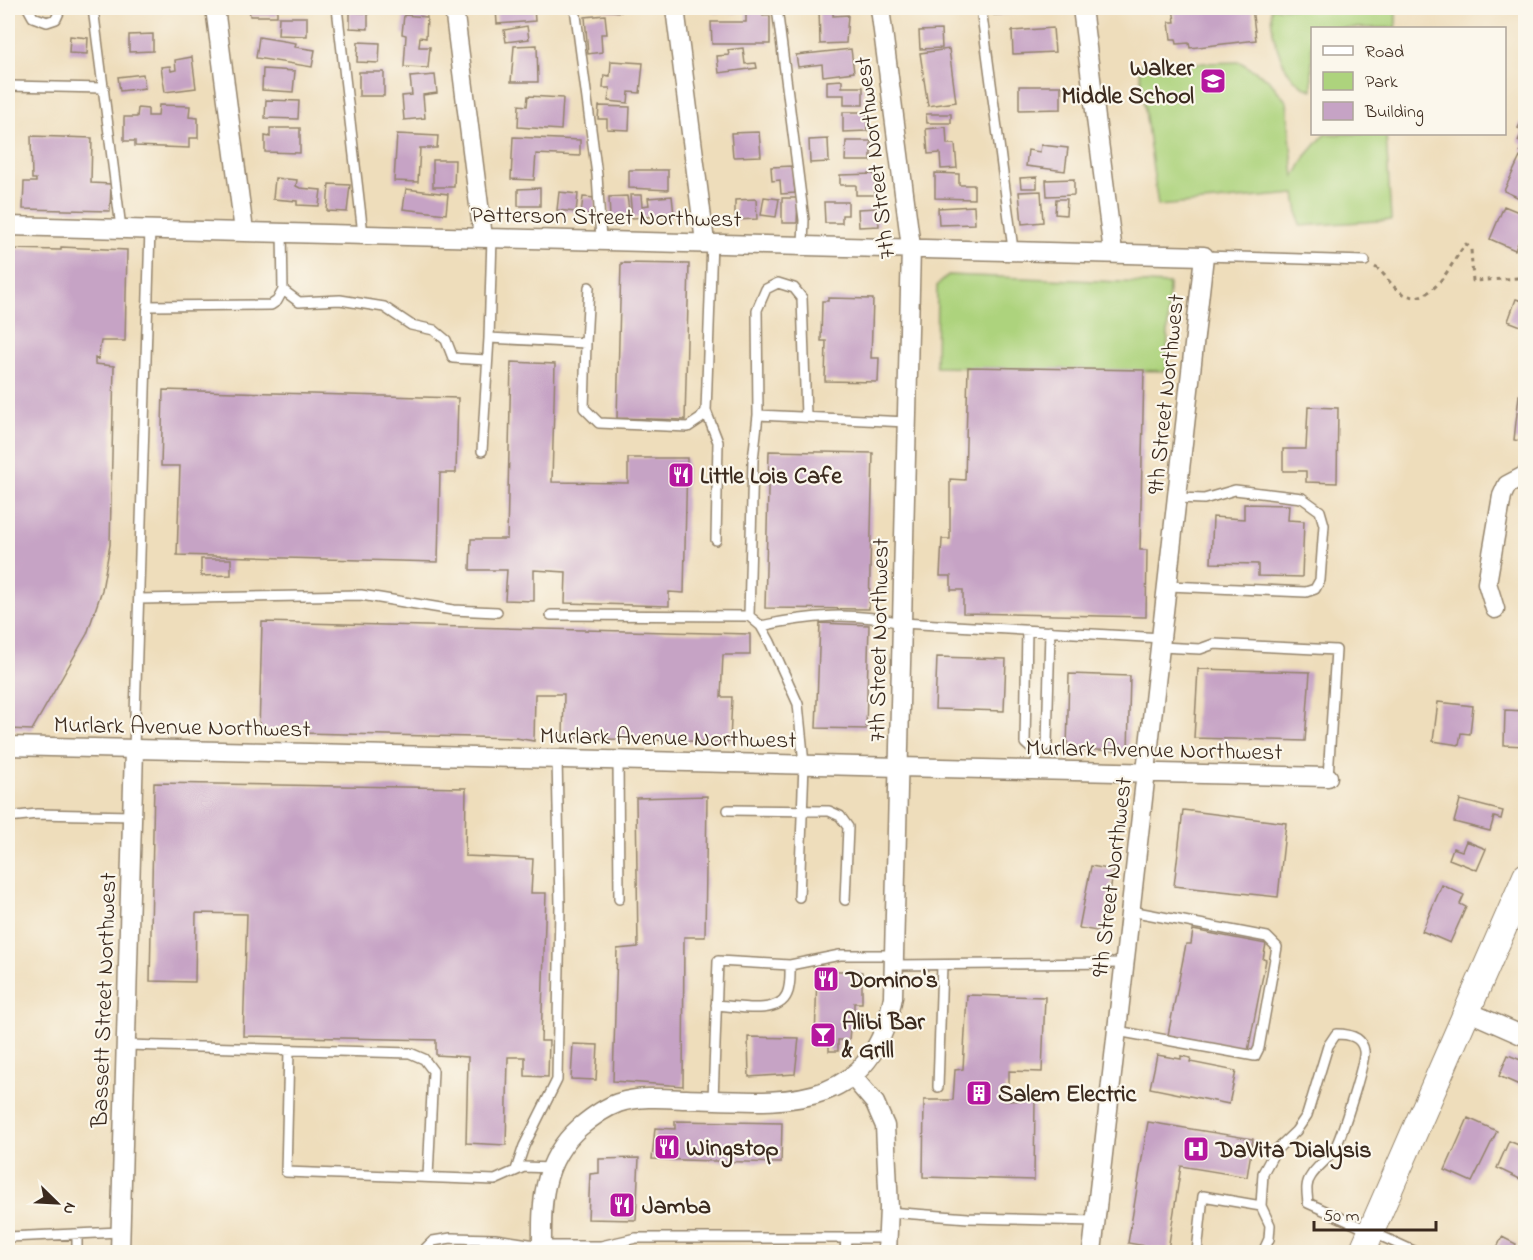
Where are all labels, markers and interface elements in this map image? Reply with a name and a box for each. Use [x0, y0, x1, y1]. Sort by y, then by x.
legend [1311, 27, 1506, 135]
text: Road [1365, 40, 1404, 66]
place label: Walker Middle School [1062, 52, 1195, 115]
street label: 7th Street Northwest [847, 54, 906, 261]
school or university icon: Walker Middle School [1198, 66, 1228, 96]
text: Park [1365, 70, 1398, 96]
text: Building [1364, 100, 1424, 127]
street label: Patterson Street Northwest [470, 199, 742, 238]
street label: 9th Street Northwest [1140, 292, 1195, 496]
restaurant icon: Little Lois Cafe [666, 460, 696, 490]
place label: Little Lois Cafe [700, 460, 843, 495]
street label: 7th Street Northwest [861, 538, 900, 742]
street label: Murlark Avenue Northwest [53, 709, 311, 748]
street label: Murlark Avenue Northwest [539, 720, 797, 759]
street label: Murlark Avenue Northwest [1025, 732, 1283, 771]
street label: 9th Street Northwest [1084, 775, 1143, 979]
street label: Bassett Street Northwest [84, 872, 127, 1129]
restaurant icon: Domino's [811, 964, 841, 994]
place label: Domino's [845, 964, 938, 999]
place label: Alibi Bar & Grill [841, 1006, 925, 1069]
bar icon: Alibi Bar & Grill [808, 1020, 838, 1050]
building icon: Salem Electric [964, 1078, 994, 1108]
place label: Salem Electric [998, 1078, 1138, 1113]
restaurant icon: Wingstop [652, 1132, 682, 1162]
place label: Wingstop [686, 1132, 779, 1168]
hospital icon: DaVita Dialysis [1181, 1134, 1211, 1164]
place label: DaVita Dialysis [1215, 1134, 1371, 1170]
north arrow [27, 1173, 87, 1233]
restaurant icon: Jamba [607, 1190, 637, 1220]
place label: Jamba [642, 1190, 711, 1225]
scale bar [1314, 1194, 1436, 1232]
text: N [56, 1198, 82, 1218]
text: 50 m [1323, 1204, 1360, 1230]

